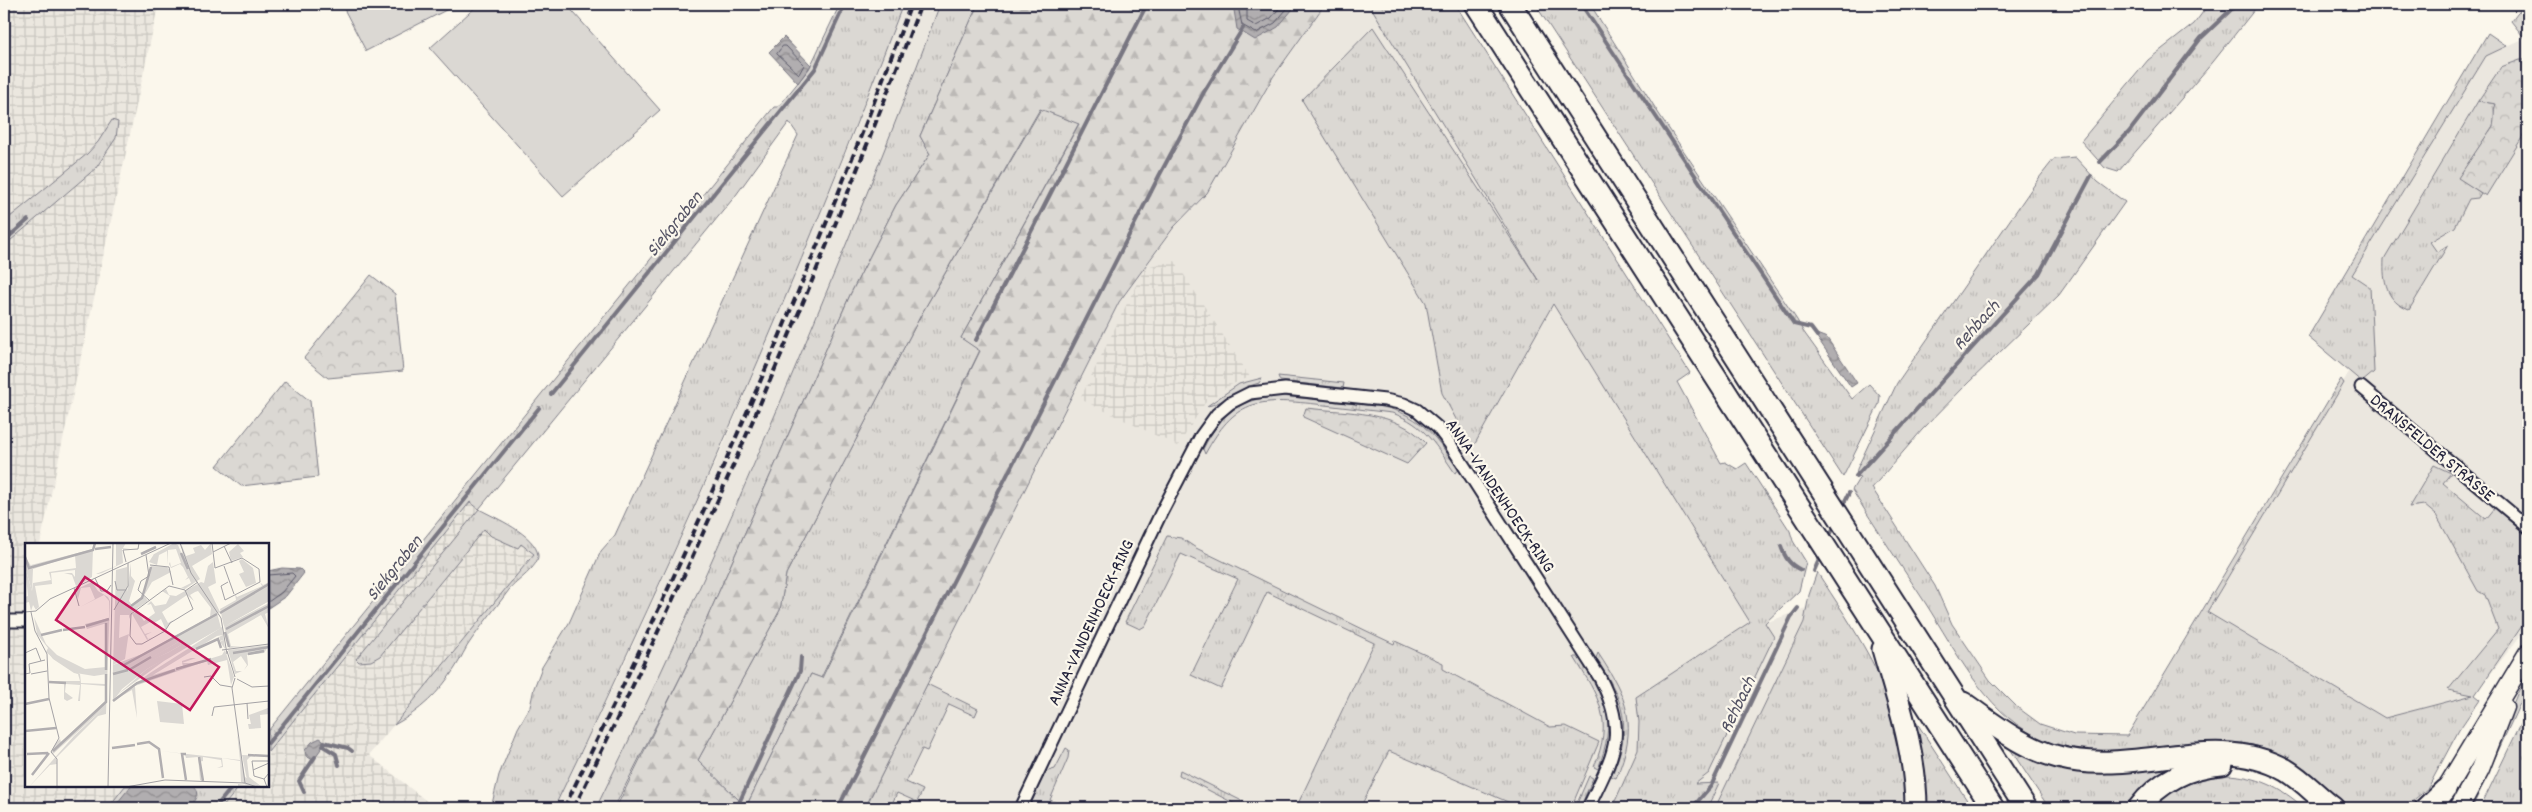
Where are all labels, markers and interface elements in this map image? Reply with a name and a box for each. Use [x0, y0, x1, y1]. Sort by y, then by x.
water label: Siekgraben [641, 186, 711, 264]
water label: Rehbach [1948, 294, 2009, 358]
street label: DRANSFELDER STRASSE [2363, 389, 2499, 509]
street label: ANNA-VANDENHOECK-RING [1438, 414, 1560, 578]
water label: Siekgraben [361, 530, 431, 608]
street label: ANNA-VANDENHOECK-RING [1043, 536, 1142, 710]
inset map [25, 543, 269, 787]
water label: Rehbach [1714, 672, 1765, 738]

